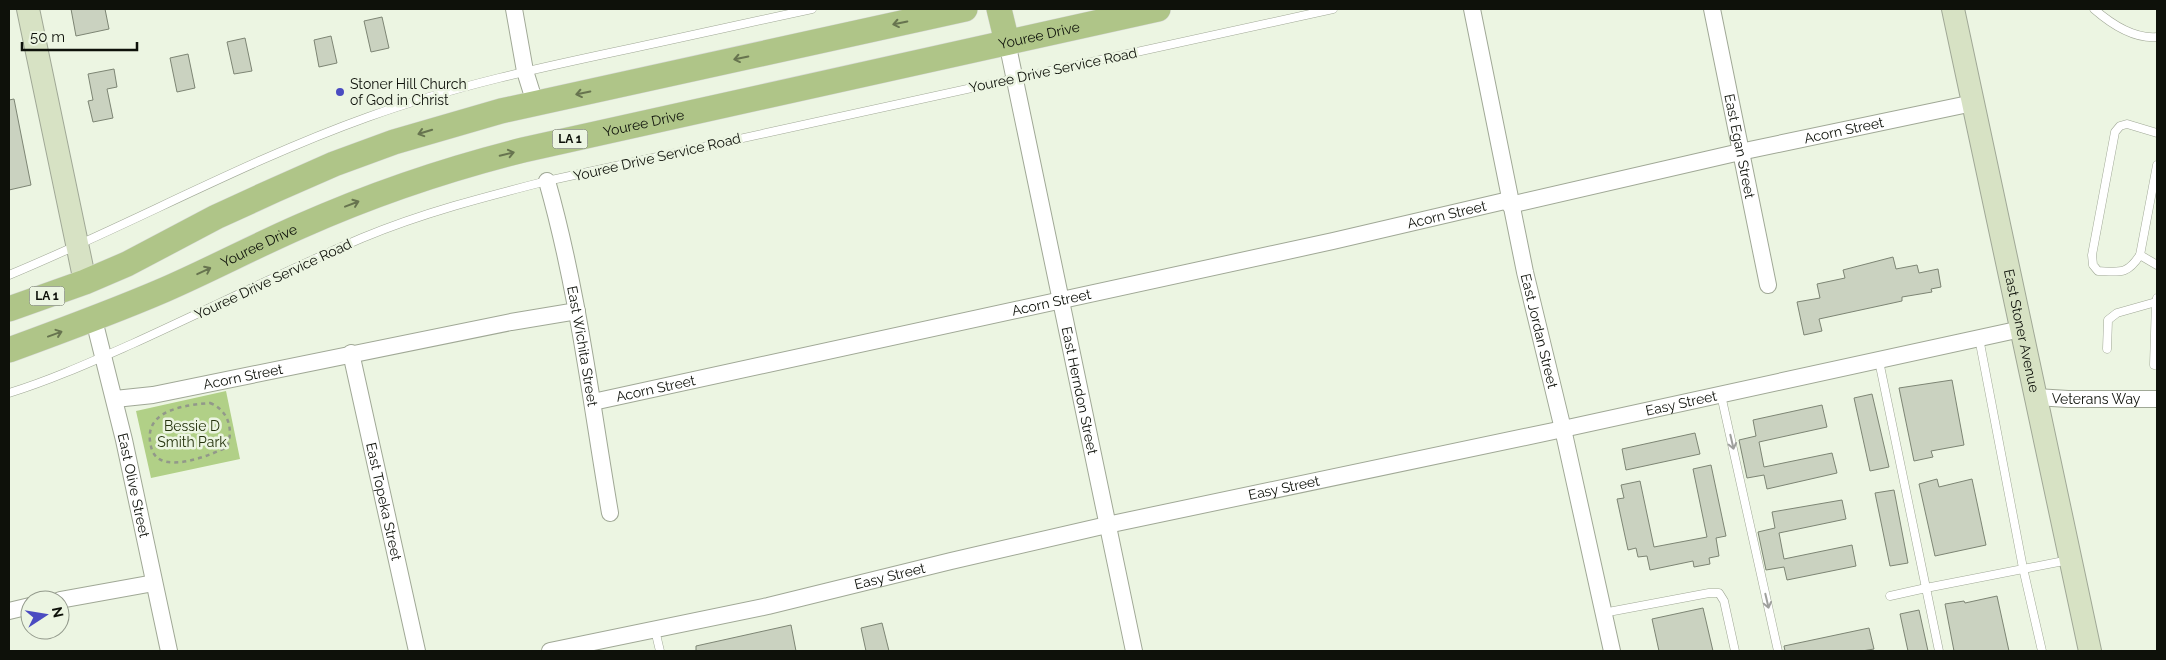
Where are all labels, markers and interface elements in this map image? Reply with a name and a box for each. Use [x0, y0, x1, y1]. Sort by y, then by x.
one-way arrow [892, 19, 908, 28]
street label: Youree Drive [997, 19, 1081, 52]
scale bar [22, 20, 138, 52]
text: 50 m [30, 28, 65, 46]
street label: Youree Drive Service Road [968, 44, 1138, 96]
one-way arrow [734, 54, 750, 63]
place label: Stoner Hill Church of God in Christ [350, 76, 467, 108]
marker: Stoner Hill Church of God in Christ [334, 86, 346, 98]
one-way arrow [575, 89, 591, 98]
street label: East Egan Street [1721, 92, 1758, 200]
street label: Youree Drive [602, 106, 686, 140]
street label: Acorn Street [1803, 114, 1885, 146]
one-way arrow [417, 128, 433, 138]
road number: LA 1 [552, 130, 588, 148]
street label: Youree Drive Service Road [572, 130, 742, 184]
one-way arrow [498, 149, 514, 158]
street label: Acorn Street [1406, 198, 1488, 231]
one-way arrow [344, 199, 360, 208]
street label: Youree Drive [218, 221, 300, 271]
street label: Youree Drive Service Road [192, 236, 354, 322]
one-way arrow [196, 266, 211, 275]
street label: East Stoner Avenue [2001, 268, 2043, 394]
street label: East Jordan Street [1518, 272, 1561, 390]
street label: East Wichita Street [564, 284, 601, 408]
road number: LA 1 [30, 286, 64, 306]
street label: Acorn Street [1010, 286, 1093, 319]
street label: East Herndon Street [1059, 325, 1101, 456]
one-way arrow [46, 329, 62, 338]
street label: Acorn Street [202, 361, 284, 393]
street label: Acorn Street [614, 372, 697, 405]
street label: Easy Street [1644, 388, 1718, 419]
street label: Veterans Way [2051, 390, 2141, 407]
park label: Bessie D Smith Park [157, 418, 227, 450]
street label: East Olive Street [115, 431, 153, 539]
one-way arrow [1728, 434, 1737, 450]
street label: East Topeka Street [363, 441, 405, 562]
street label: Easy Street [1247, 472, 1321, 503]
street label: Easy Street [853, 560, 927, 592]
north arrow [20, 590, 70, 640]
one-way arrow [1763, 593, 1772, 609]
text: N [49, 605, 67, 619]

